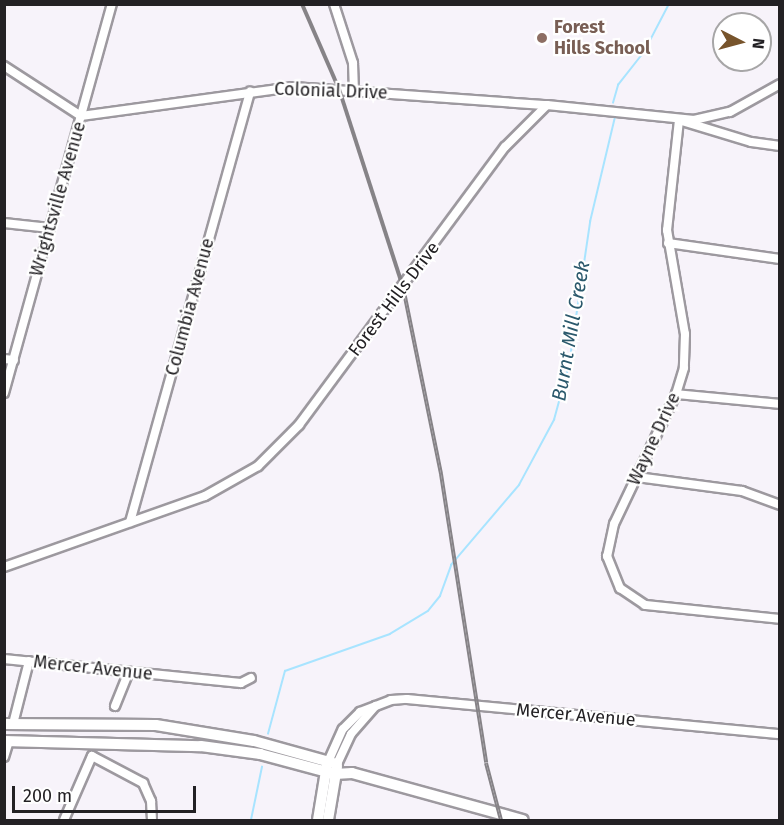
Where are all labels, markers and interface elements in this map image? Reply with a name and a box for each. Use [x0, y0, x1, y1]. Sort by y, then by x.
north arrow [712, 12, 772, 72]
place label: Forest Hills School [554, 17, 650, 60]
marker: Forest Hills School [535, 31, 549, 45]
text: N [748, 37, 768, 50]
street label: Colonial Drive [274, 78, 388, 104]
street label: Wrightsville Avenue [26, 119, 90, 279]
street label: Columbia Avenue [161, 236, 219, 378]
street label: Forest Hills Drive [344, 237, 444, 361]
water label: Burnt Mill Creek [547, 259, 595, 403]
street label: Wayne Drive [623, 389, 685, 489]
street label: Mercer Avenue [32, 651, 154, 685]
street label: Mercer Avenue [515, 699, 637, 731]
scale bar [15, 774, 200, 812]
text: 200 m [23, 785, 72, 807]

